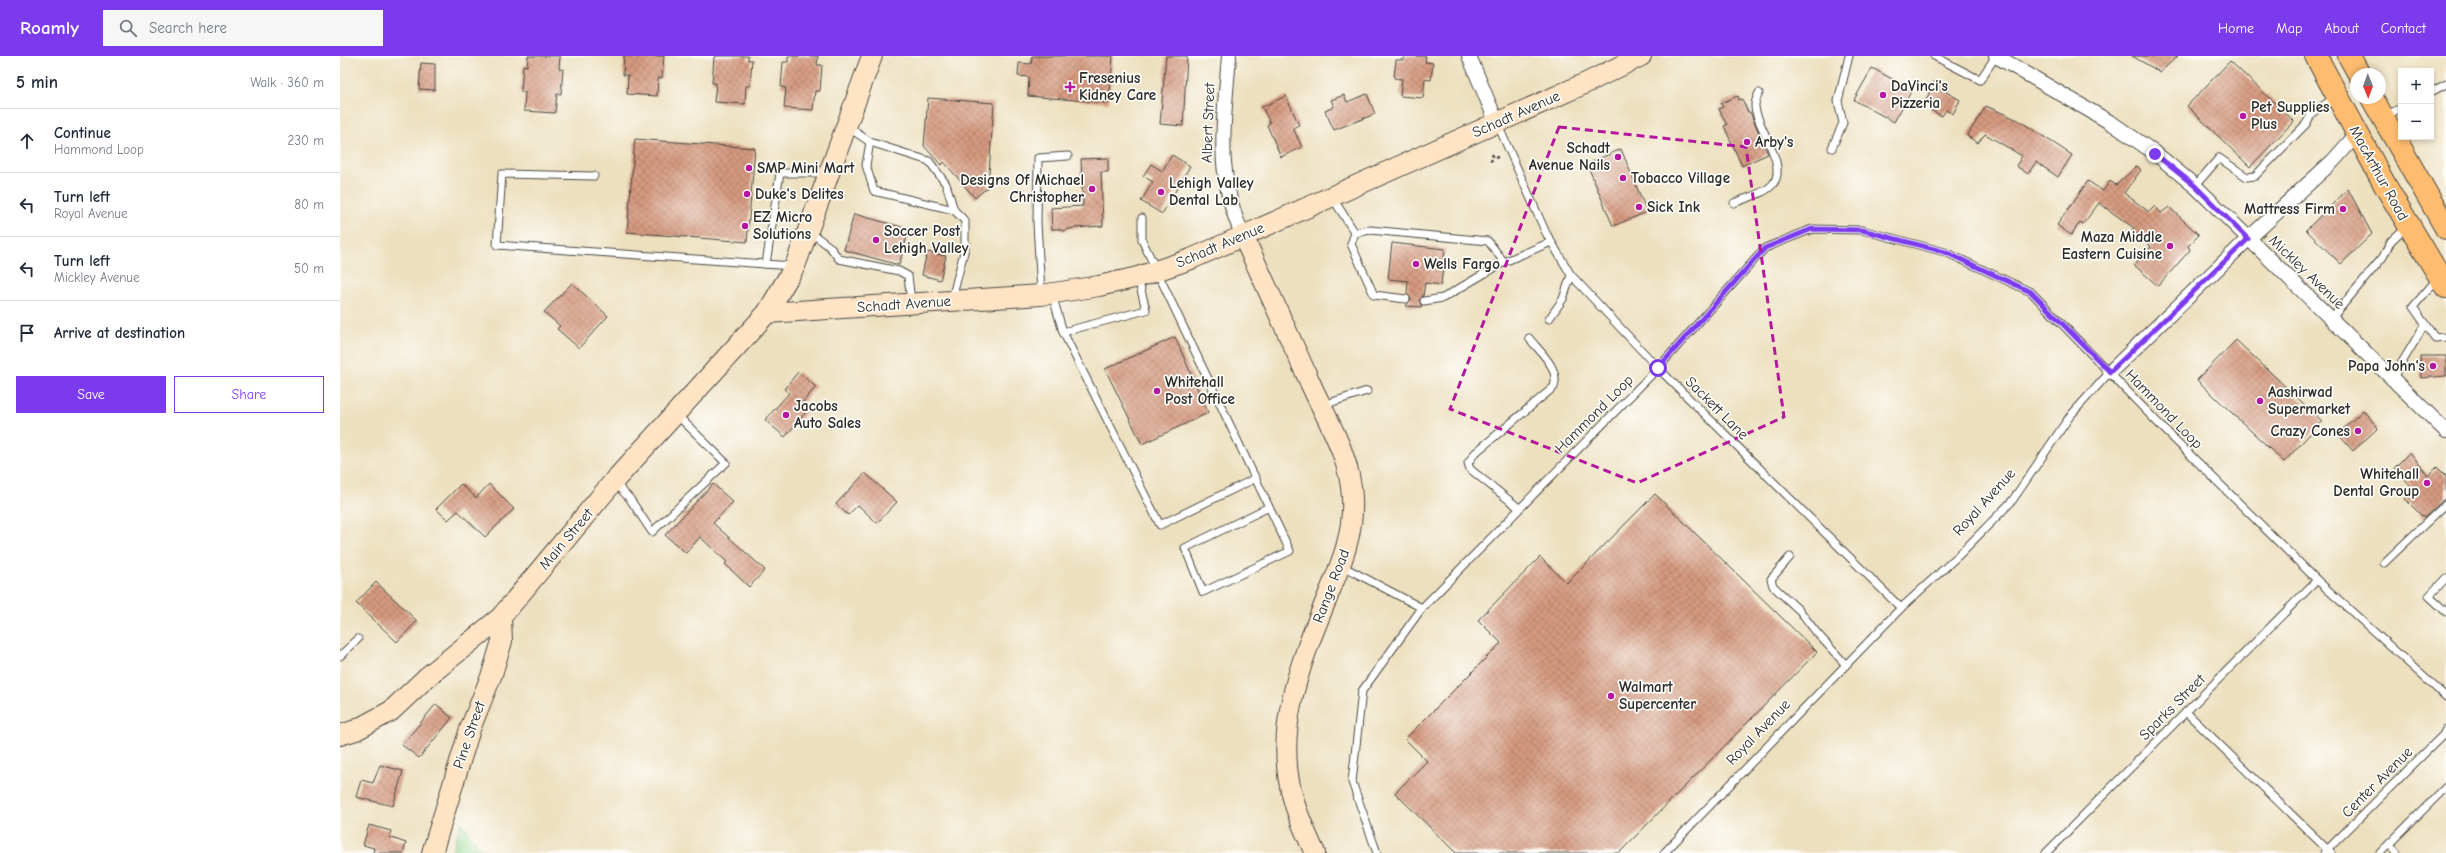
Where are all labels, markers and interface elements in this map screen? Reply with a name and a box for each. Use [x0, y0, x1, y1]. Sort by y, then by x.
search box [103, 10, 383, 46]
text: Roamly [20, 17, 79, 39]
icon: search [117, 17, 139, 39]
text: Search here [149, 19, 227, 37]
text: Home [2218, 20, 2254, 37]
text: Map [2276, 20, 2302, 37]
text: About [2324, 20, 2359, 37]
text: Contact [2381, 20, 2426, 37]
north arrow [2350, 68, 2386, 104]
map controls [2398, 68, 2434, 140]
button: + [2398, 68, 2434, 104]
place label: Fresenius Kidney Care [1079, 69, 1156, 104]
text: 5 min [16, 73, 58, 92]
text: Walk · 360 m [250, 75, 324, 90]
place label: DaVinci's Pizzeria [1891, 77, 1948, 112]
marker: Fresenius Kidney Care [1064, 81, 1076, 93]
street label: Albert Street [1198, 82, 1218, 163]
street label: Schadt Avenue [1469, 86, 1563, 141]
marker: DaVinci's Pizzeria [1878, 90, 1888, 100]
place label: Pet Supplies Plus [2251, 98, 2329, 133]
button: − [2398, 104, 2434, 140]
marker: Pet Supplies Plus [2238, 111, 2248, 121]
street label: MacArthur Road [2346, 122, 2412, 224]
text: Continue [54, 124, 111, 142]
icon: ahead [16, 130, 38, 152]
text: 230 m [288, 133, 324, 148]
place label: Arby's [1755, 133, 1793, 151]
marker: Arby's [1742, 137, 1752, 147]
place label: Schadt Avenue Nails [1529, 139, 1611, 174]
text: Hammond Loop [54, 142, 144, 157]
route end [2146, 145, 2164, 163]
marker: Schadt Avenue Nails [1613, 152, 1623, 162]
place label: SMP Mini Mart [757, 159, 856, 177]
marker: SMP Mini Mart [744, 163, 754, 173]
place label: Tobacco Village [1631, 169, 1730, 187]
place label: Designs Of Michael Christopher [960, 171, 1084, 206]
marker: Tobacco Village [1618, 173, 1628, 183]
place label: Lehigh Valley Dental Lab [1169, 174, 1254, 209]
marker: Designs Of Michael Christopher [1087, 184, 1097, 194]
place label: Duke's Delites [755, 185, 844, 203]
marker: Lehigh Valley Dental Lab [1156, 187, 1166, 197]
text: Turn left [54, 188, 110, 206]
marker: Duke's Delites [742, 189, 752, 199]
icon: left [16, 194, 38, 216]
text: 80 m [294, 197, 324, 212]
place label: Sick Ink [1647, 198, 1701, 216]
place label: Mattress Firm [2244, 200, 2335, 218]
marker: Sick Ink [1634, 202, 1644, 212]
marker: Mattress Firm [2338, 204, 2348, 214]
text: Royal Avenue [54, 206, 128, 221]
place label: EZ Micro Solutions [753, 208, 812, 243]
street label: Schadt Avenue [1173, 218, 1267, 272]
marker: EZ Micro Solutions [740, 221, 750, 231]
place label: Soccer Post Lehigh Valley [884, 222, 969, 257]
place label: Maza Middle Eastern Cuisine [2062, 228, 2162, 263]
street label: Mickley Avenue [2265, 231, 2349, 313]
marker: Soccer Post Lehigh Valley [871, 235, 881, 245]
marker: Maza Middle Eastern Cuisine [2165, 241, 2175, 251]
text: Turn left [54, 252, 110, 270]
place label: Wells Fargo [1424, 255, 1500, 273]
icon: left [16, 258, 38, 280]
marker: Wells Fargo [1411, 259, 1421, 269]
text: 50 m [294, 261, 324, 276]
text: Mickley Avenue [54, 270, 140, 285]
street label: Schadt Avenue [856, 292, 952, 316]
icon: arrive [16, 322, 38, 344]
text: Arrive at destination [54, 324, 185, 342]
place label: Papa John's [2348, 357, 2425, 375]
route start [1649, 359, 1667, 377]
marker: Papa John's [2428, 361, 2438, 371]
street label: Hammond Loop [2122, 365, 2207, 453]
street label: Hammond Loop [1551, 371, 1637, 457]
place label: Whitehall Post Office [1165, 373, 1235, 408]
street label: Sackett Lane [1682, 373, 1753, 444]
button: Save [16, 376, 166, 413]
button: Share [174, 376, 324, 413]
place label: Aashirwad Supermarket [2268, 383, 2351, 418]
marker: Whitehall Post Office [1152, 386, 1162, 396]
marker: Aashirwad Supermarket [2255, 396, 2265, 406]
place label: Jacobs Auto Sales [794, 397, 861, 432]
marker: Jacobs Auto Sales [781, 410, 791, 420]
place label: Crazy Cones [2270, 422, 2350, 440]
marker: Crazy Cones [2353, 426, 2363, 436]
street label: Royal Avenue [1949, 464, 2019, 540]
place label: Whitehall Dental Group [2333, 465, 2419, 500]
marker: Whitehall Dental Group [2422, 478, 2432, 488]
street label: Main Street [535, 504, 597, 573]
street label: Range Road [1309, 547, 1353, 625]
street label: Sparks Street [2135, 670, 2209, 744]
place label: Walmart Supercenter [1619, 678, 1696, 713]
marker: Walmart Supercenter [1606, 691, 1616, 701]
street label: Royal Avenue [1722, 695, 1794, 769]
street label: Pine Street [449, 698, 489, 771]
street label: Center Avenue [2338, 742, 2417, 821]

